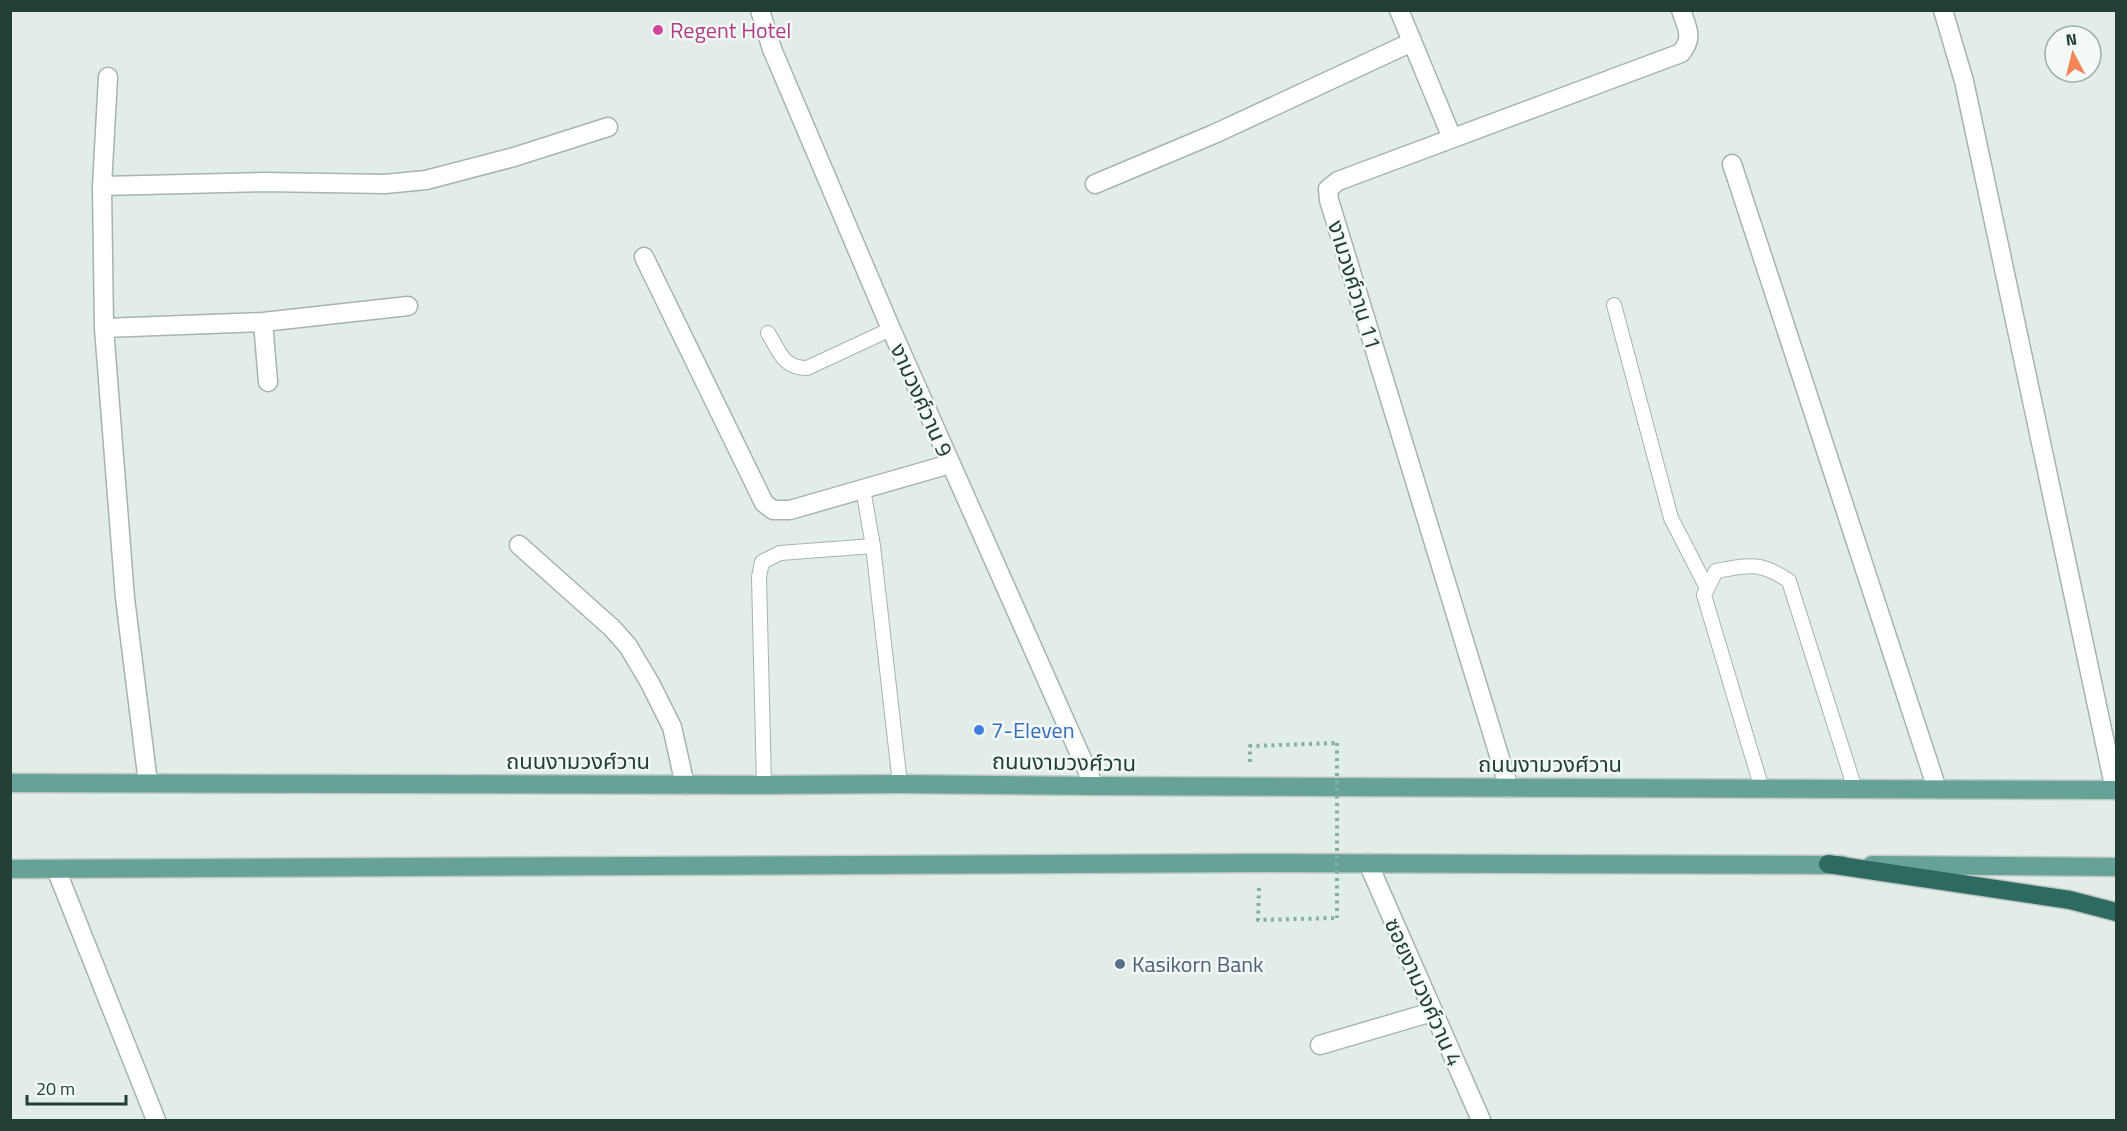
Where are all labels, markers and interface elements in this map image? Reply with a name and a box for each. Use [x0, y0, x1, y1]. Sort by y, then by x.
place label: Regent Hotel [670, 13, 791, 47]
marker: Regent Hotel [651, 23, 665, 37]
north arrow [2043, 24, 2103, 84]
text: N [2064, 27, 2078, 52]
street label: งามวงศ์วาน 11 [1319, 216, 1391, 354]
street label: งามวงศ์วาน 9 [882, 338, 962, 462]
place label: 7-Eleven [991, 713, 1074, 747]
marker: 7-Eleven [972, 723, 986, 737]
street label: ถนนงามวงศ์วาน [506, 744, 650, 778]
street label: ถนนงามวงศ์วาน [992, 744, 1136, 780]
street label: ถนนงามวงศ์วาน [1478, 747, 1622, 781]
street label: ซอยงามวงศ์วาน 4 [1376, 912, 1472, 1072]
place label: Kasikorn Bank [1132, 947, 1264, 981]
marker: Kasikorn Bank [1113, 957, 1127, 971]
scale bar [27, 1068, 126, 1106]
text: 20 m [36, 1075, 75, 1102]

